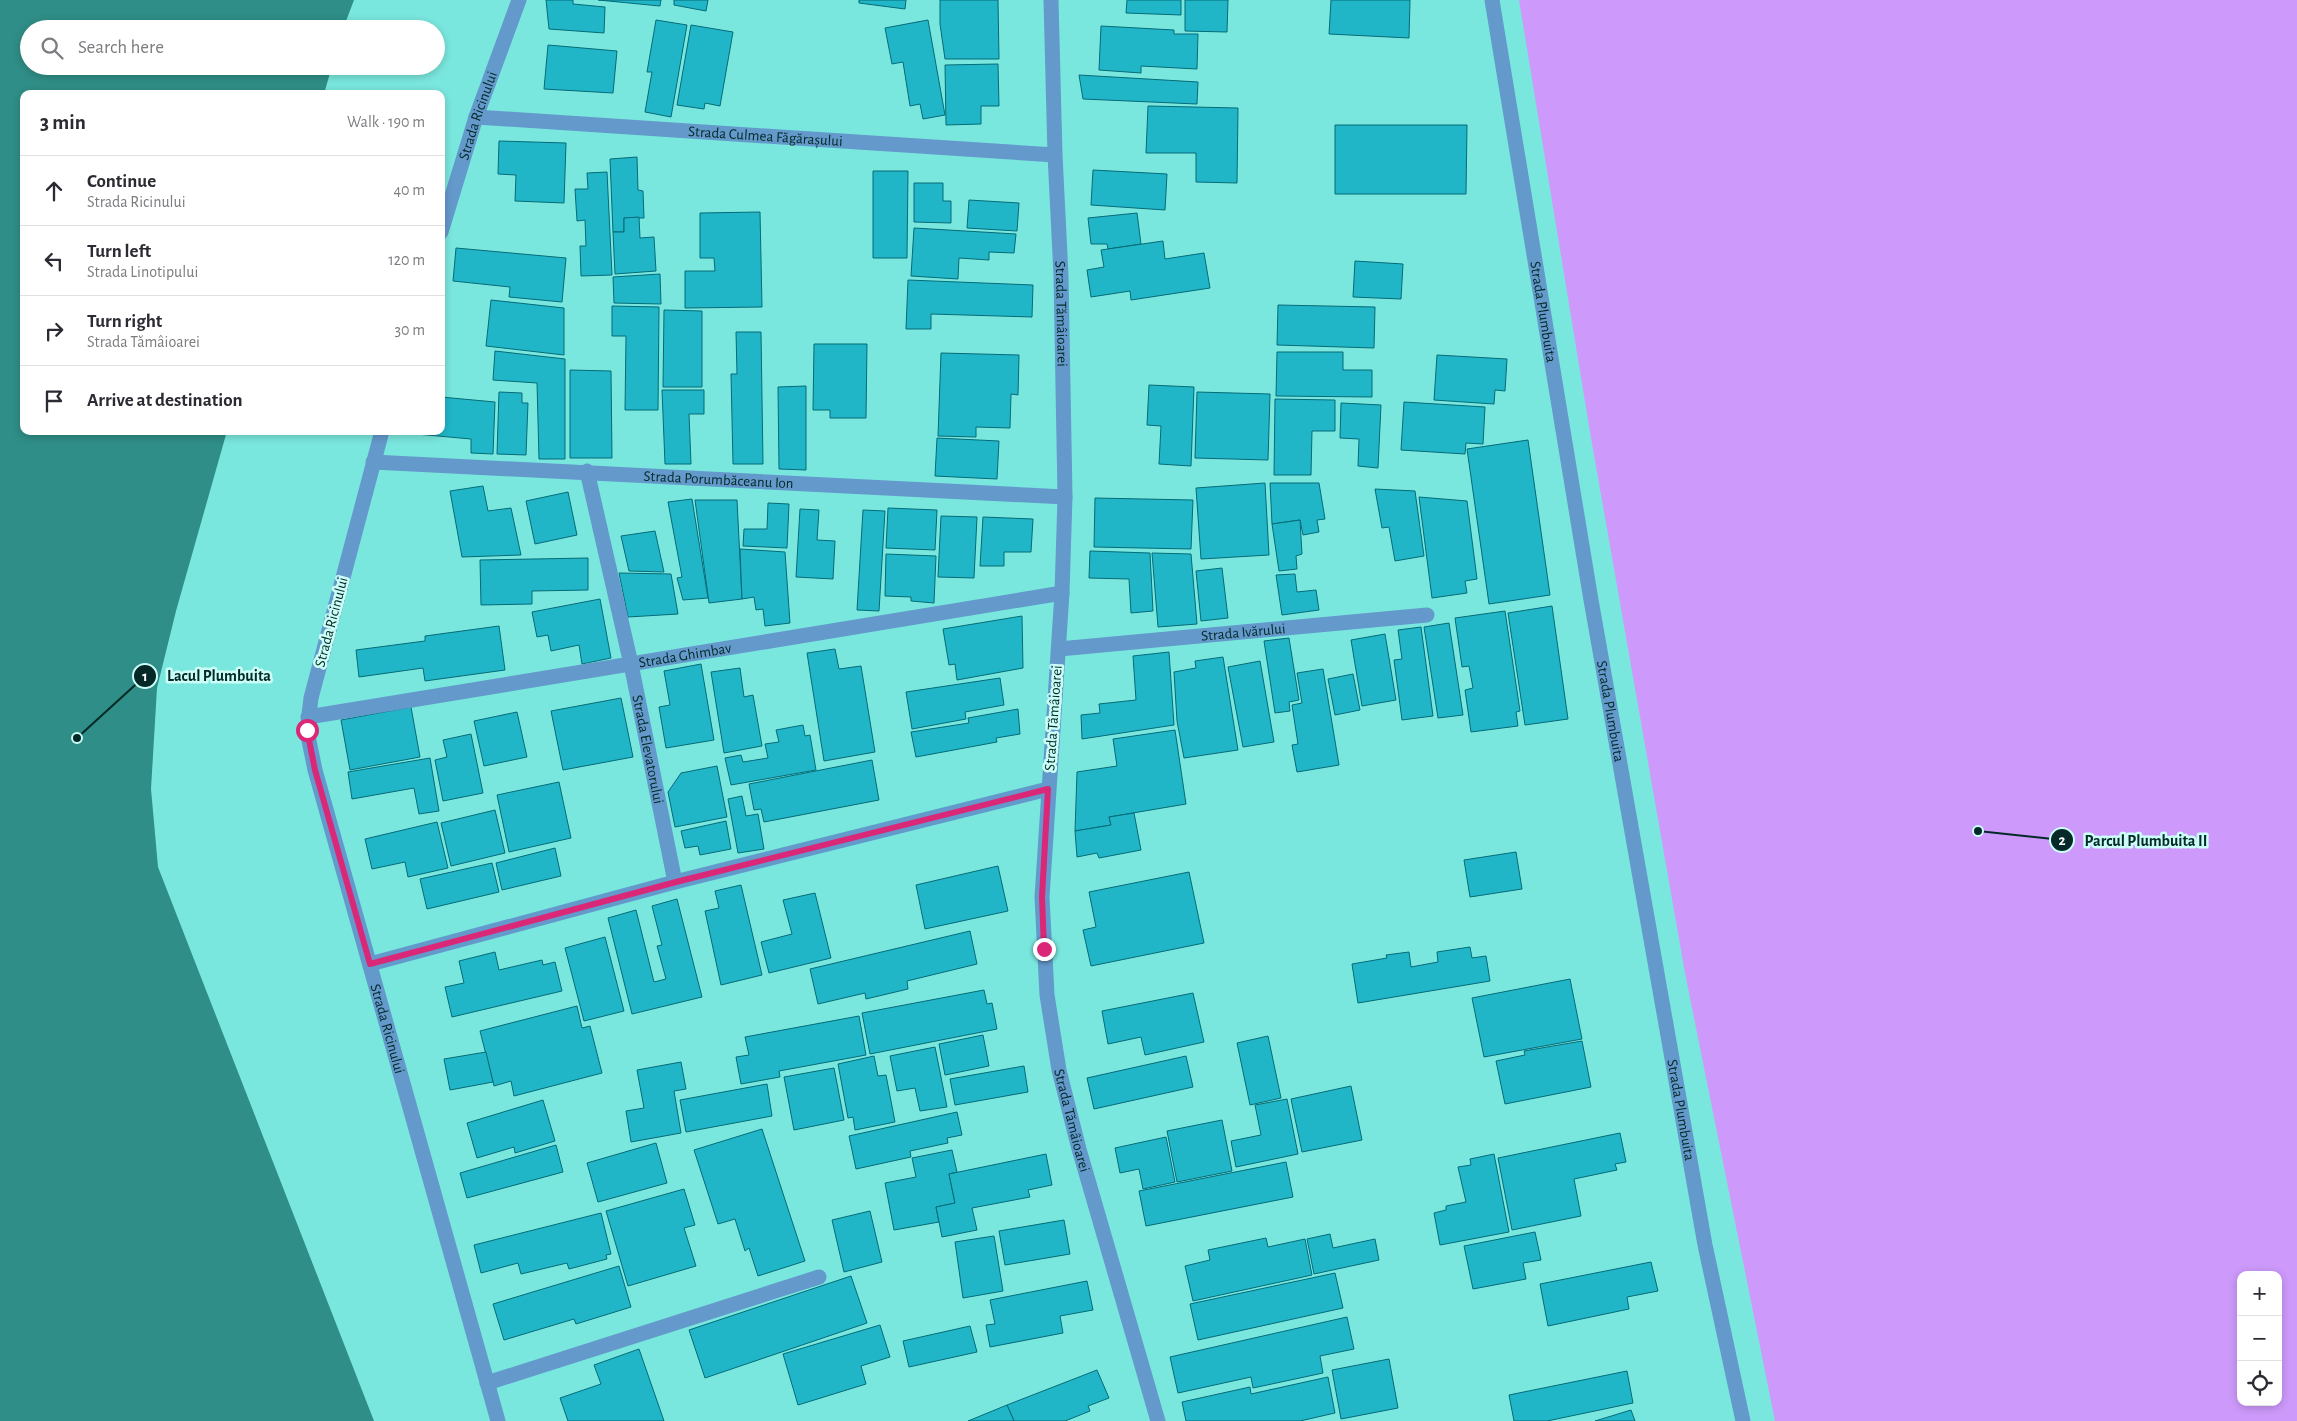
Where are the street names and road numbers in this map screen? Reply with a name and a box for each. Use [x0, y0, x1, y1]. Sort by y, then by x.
street label: Strada Ricinului [456, 69, 500, 162]
street label: Strada Culmea Făgărașului [688, 124, 843, 149]
street label: Strada Tămâioarei [1052, 260, 1070, 367]
street label: Strada Plumbuita [1527, 260, 1559, 364]
street label: Strada Porumbăceanu Ion [643, 469, 794, 491]
street label: Strada Ricinului [312, 576, 351, 669]
street label: Strada Ivărului [1200, 621, 1286, 644]
street label: Strada Ghimbav [637, 640, 733, 671]
street label: Strada Plumbuita [1594, 659, 1626, 763]
street label: Strada Tămâioarei [1042, 665, 1065, 771]
street label: Strada Elevatorului [629, 694, 666, 805]
street label: Strada Ricinului [367, 982, 407, 1075]
street label: Strada Plumbuita [1664, 1058, 1697, 1162]
street label: Strada Tămâioarei [1051, 1067, 1092, 1174]

